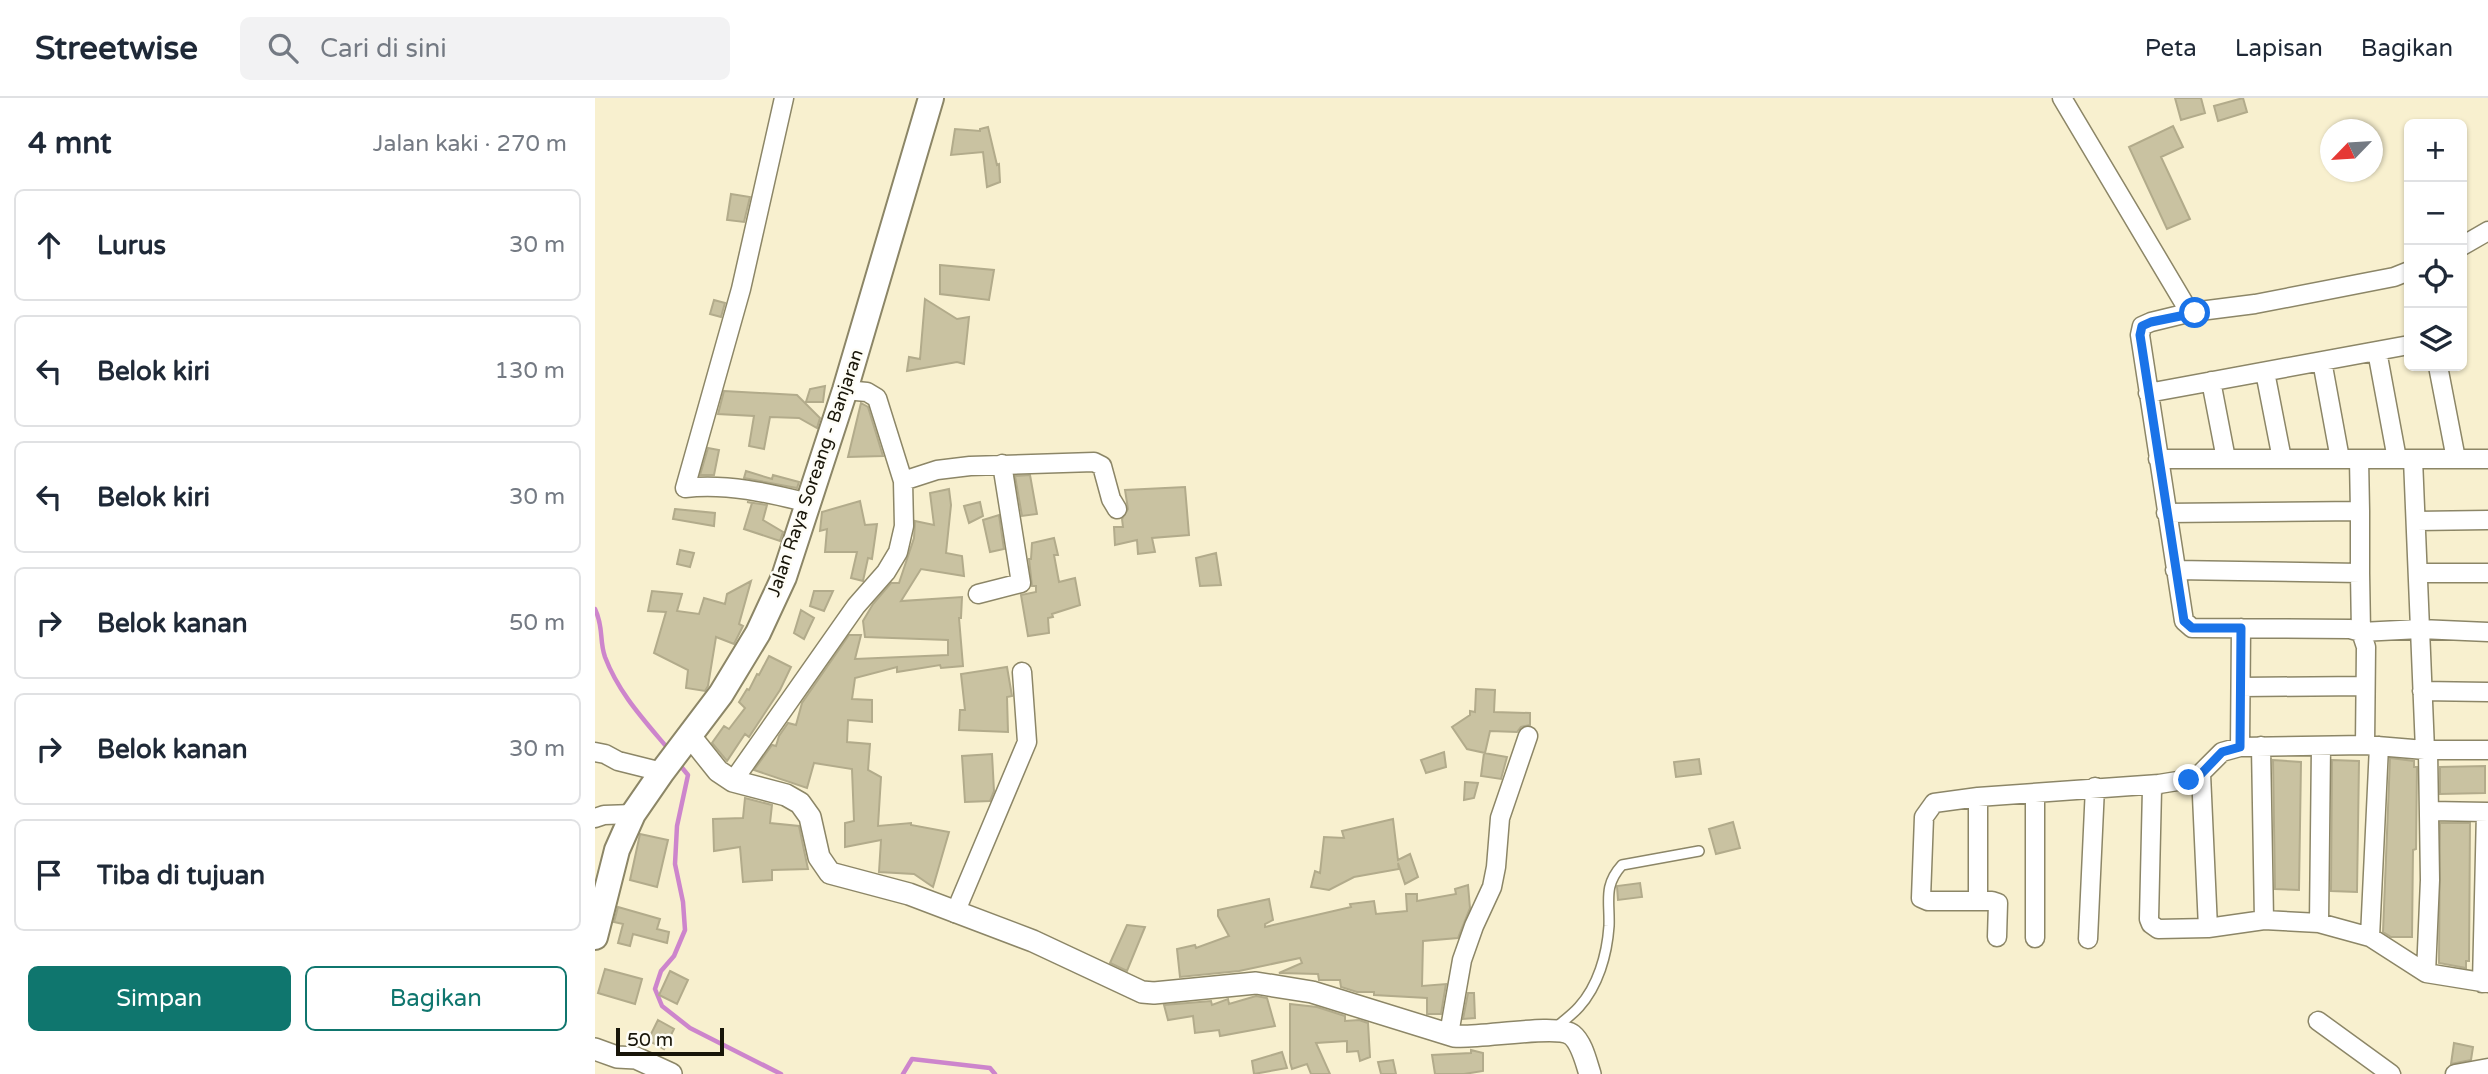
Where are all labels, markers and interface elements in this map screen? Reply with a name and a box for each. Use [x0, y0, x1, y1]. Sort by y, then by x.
search box [240, 17, 730, 80]
text: Streetwise [35, 29, 198, 68]
icon: search [264, 29, 302, 67]
text: Cari di sini [320, 33, 447, 64]
text: Peta [2145, 34, 2197, 63]
text: Lapisan [2235, 34, 2323, 63]
text: Bagikan [2361, 34, 2453, 63]
north arrow [2320, 119, 2383, 182]
map controls [2404, 119, 2467, 371]
button: + [2404, 119, 2467, 182]
text: 4 mnt [28, 125, 112, 162]
text: Jalan kaki · 270 m [373, 130, 567, 158]
button: − [2404, 182, 2467, 245]
icon: ahead [30, 226, 68, 264]
text: Lurus [97, 230, 166, 261]
text: 30 m [509, 231, 565, 259]
button: locate [2404, 245, 2467, 308]
route start [2179, 297, 2210, 328]
button: layers [2404, 308, 2467, 371]
street label: Jalan Raya Soreang - Banjaran [762, 346, 868, 600]
icon: left [30, 352, 68, 390]
text: Belok kiri [97, 356, 210, 387]
text: 130 m [495, 357, 565, 385]
icon: left [30, 478, 68, 516]
text: Belok kiri [97, 482, 210, 513]
text: 30 m [509, 483, 565, 511]
icon: right [30, 604, 68, 642]
text: Belok kanan [97, 608, 248, 639]
text: 50 m [509, 609, 565, 637]
icon: right [30, 730, 68, 768]
text: Belok kanan [97, 734, 248, 765]
text: 30 m [509, 735, 565, 763]
route end [2173, 764, 2204, 795]
icon: arrive [30, 856, 68, 894]
text: Tiba di tujuan [97, 860, 265, 891]
button: Simpan [28, 966, 291, 1031]
button: Bagikan [305, 966, 567, 1031]
scale bar [616, 1025, 725, 1057]
text: 50 m [627, 1029, 673, 1051]

